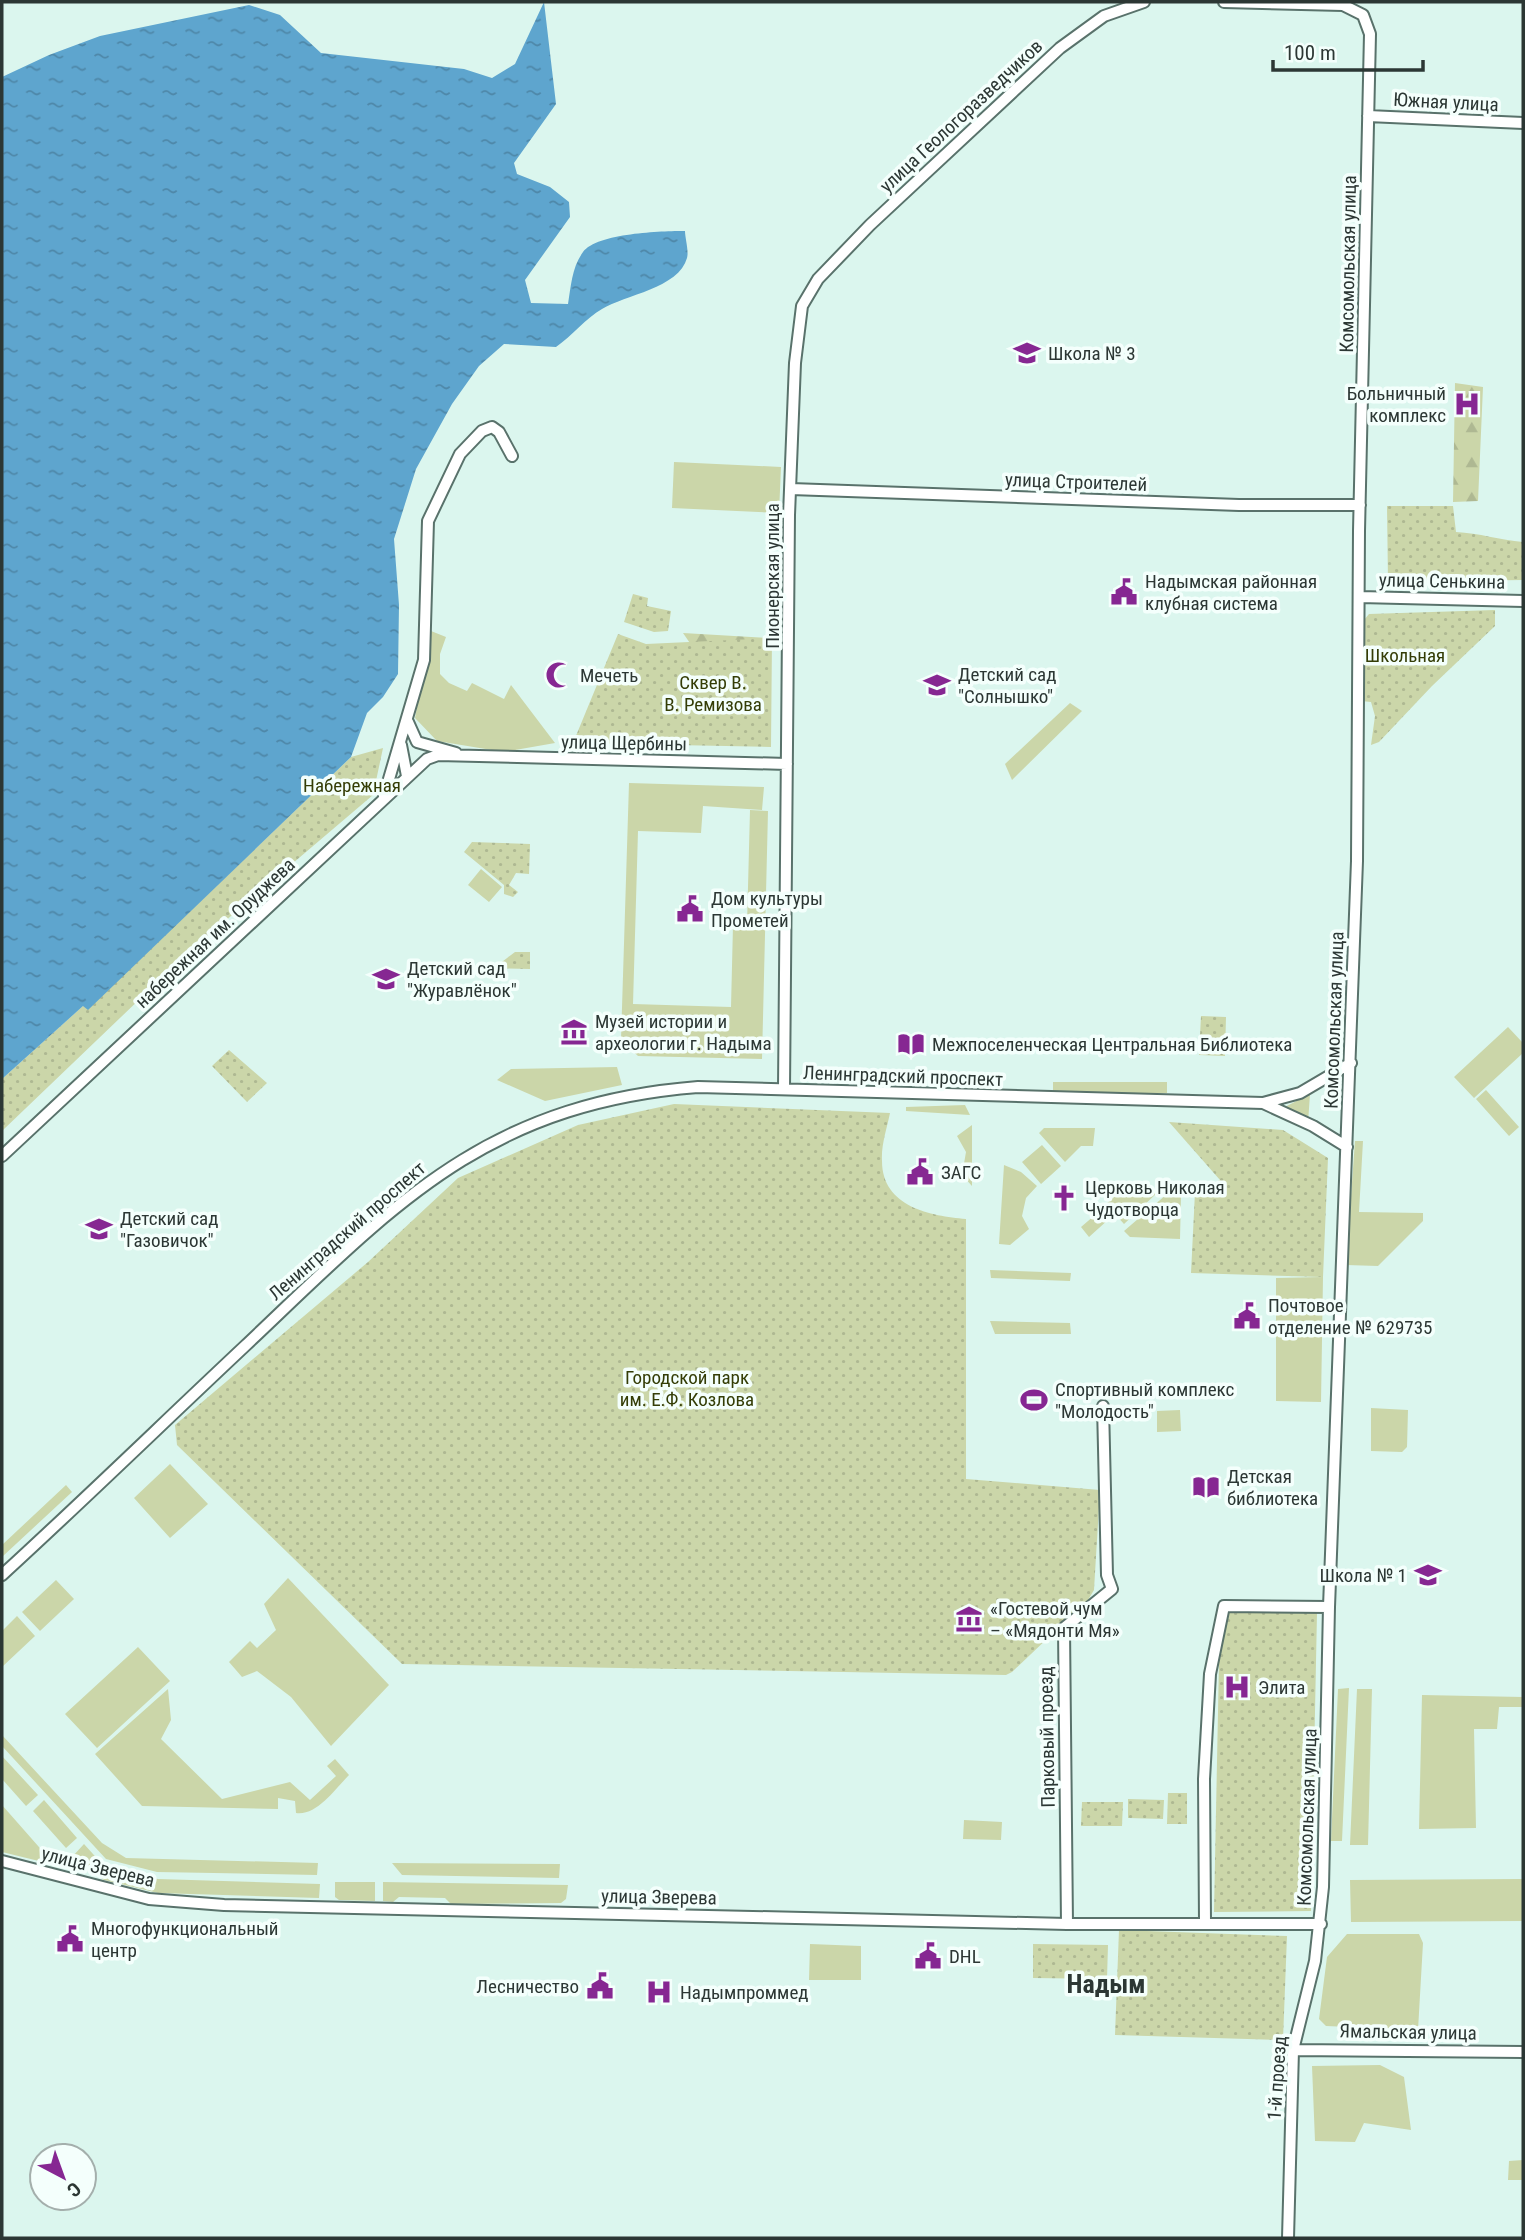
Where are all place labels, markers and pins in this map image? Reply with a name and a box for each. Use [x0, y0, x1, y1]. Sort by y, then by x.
school or university icon: Школа № 3 [1012, 338, 1042, 368]
place label: Школа № 3 [1048, 342, 1136, 365]
place label: Больничный комплекс [1347, 382, 1446, 427]
hospital icon: Больничный комплекс [1452, 389, 1482, 419]
place label: Надымская районная клубная система [1145, 570, 1317, 615]
public building icon: Надымская районная клубная система [1109, 577, 1139, 607]
mosque icon: Мечеть [544, 660, 574, 690]
place label: Детский сад "Солнышко" [958, 663, 1056, 708]
place label: Мечеть [580, 664, 638, 687]
school or university icon: Детский сад "Солнышко" [922, 670, 952, 700]
place label: Дом культуры Прометей [711, 887, 823, 932]
public building icon: Дом культуры Прометей [675, 894, 705, 924]
place label: Детский сад "Журавлёнок" [407, 957, 517, 1002]
school or university icon: Детский сад "Журавлёнок" [371, 964, 401, 994]
place label: Музей истории и археологии г. Надыма [595, 1010, 772, 1055]
museum icon: Музей истории и археологии г. Надыма [559, 1017, 589, 1047]
library icon: Межпоселенческая Центральная Библиотека [896, 1029, 926, 1059]
place label: Межпоселенческая Центральная Библиотека [932, 1033, 1292, 1056]
public building icon: ЗАГС [905, 1157, 935, 1187]
place label: ЗАГС [941, 1161, 981, 1184]
place label: Церковь Николая Чудотворца [1085, 1176, 1225, 1221]
church icon: Церковь Николая Чудотворца [1049, 1183, 1079, 1213]
place label: Детский сад "Газовичок" [120, 1207, 218, 1252]
school or university icon: Детский сад "Газовичок" [84, 1214, 114, 1244]
place label: Почтовое отделение № 629735 [1268, 1294, 1432, 1339]
public building icon: Почтовое отделение № 629735 [1232, 1301, 1262, 1331]
place label: Спортивный комплекс "Молодость" [1055, 1378, 1235, 1423]
sports icon: Спортивный комплекс "Молодость" [1019, 1385, 1049, 1415]
place label: Детская библиотека [1227, 1465, 1318, 1510]
library icon: Детская библиотека [1191, 1472, 1221, 1502]
school or university icon: Школа № 1 [1413, 1560, 1443, 1590]
place label: Школа № 1 [1319, 1564, 1407, 1587]
place label: «Гостевой чум – «Мядонти Мя» [990, 1597, 1120, 1642]
museum icon: «Гостевой чум – «Мядонти Мя» [954, 1604, 984, 1634]
hospital icon: Элита [1222, 1672, 1252, 1702]
place label: Элита [1258, 1676, 1305, 1699]
place label: Многофункциональный центр [91, 1917, 279, 1962]
public building icon: Многофункциональный центр [55, 1924, 85, 1954]
public building icon: DHL [913, 1941, 943, 1971]
place label: DHL [949, 1945, 981, 1968]
public building icon: Лесничество [585, 1971, 615, 2001]
place label: Лесничество [476, 1975, 579, 1998]
hospital icon: Надымпроммед [644, 1977, 674, 2007]
place label: Надымпроммед [680, 1981, 809, 2004]

